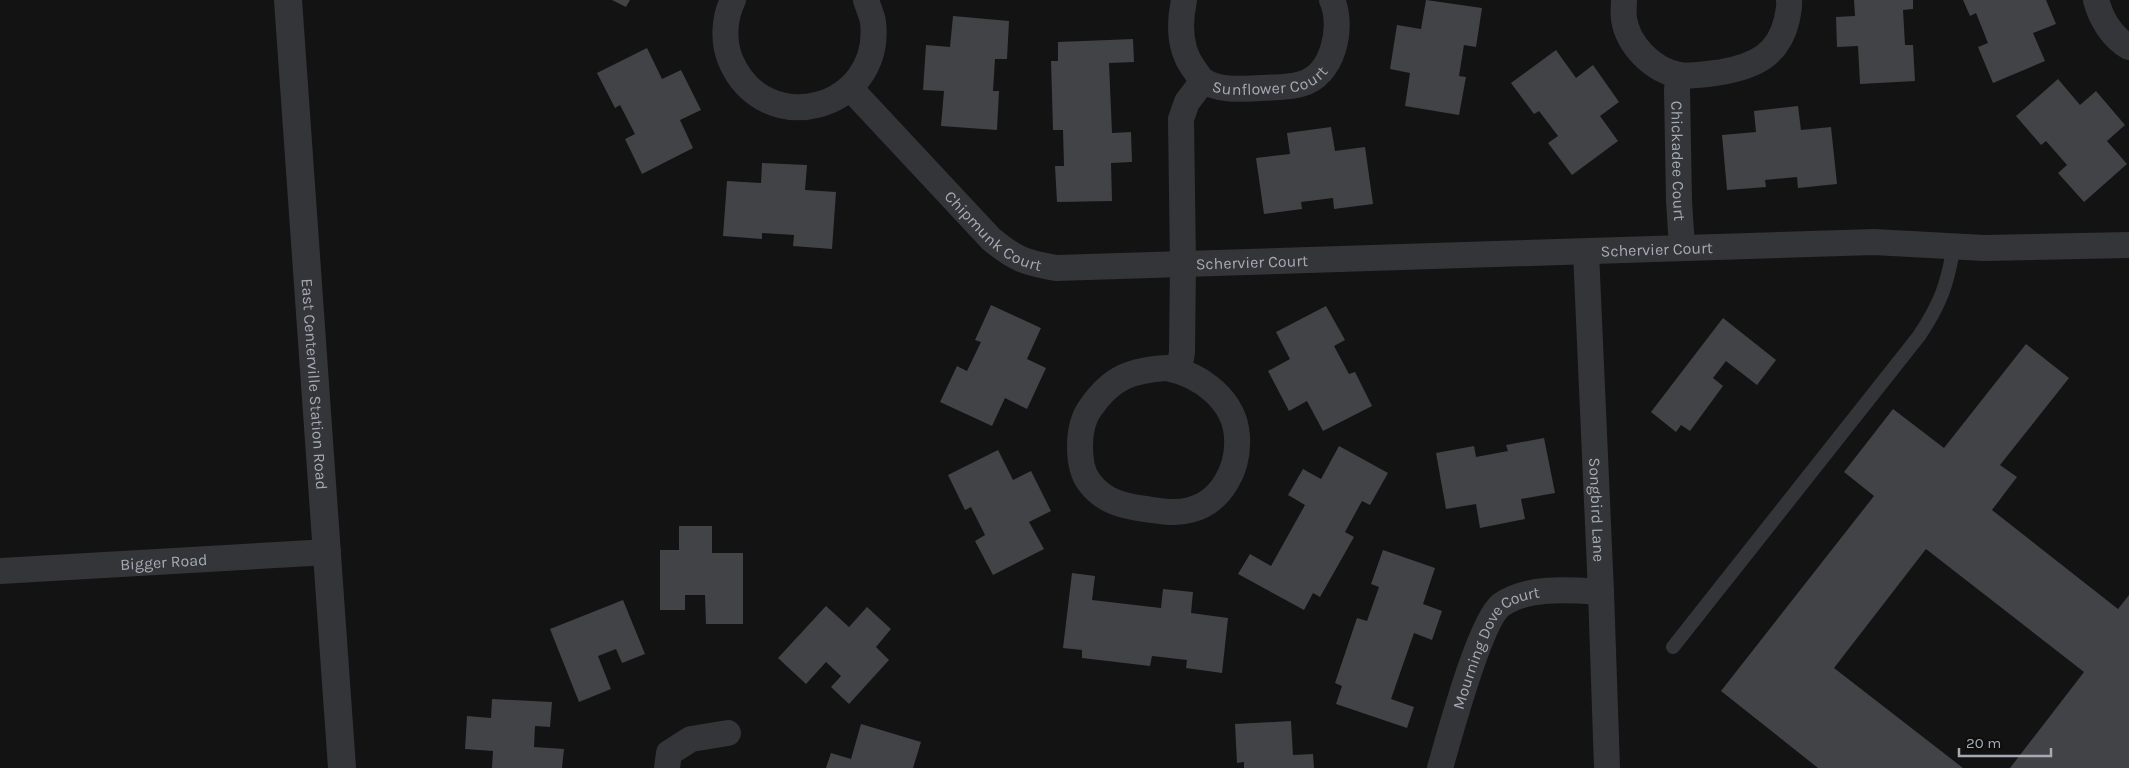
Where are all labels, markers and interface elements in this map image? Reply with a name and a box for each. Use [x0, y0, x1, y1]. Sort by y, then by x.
street label: Sunflower Court [1210, 62, 1331, 99]
street label: Chickadee Court [1667, 101, 1689, 222]
street label: Chipmunk Court [941, 187, 1044, 275]
street label: Schervier Court [1600, 238, 1713, 261]
street label: Schervier Court [1195, 251, 1308, 274]
street label: East Centerville Station Road [298, 278, 331, 491]
street label: Songbird Lane [1585, 457, 1609, 562]
street label: Bigger Road [120, 550, 208, 574]
street label: Mourning Dove Court [1449, 583, 1541, 712]
scale bar [1959, 726, 2052, 758]
text: 20 m [1966, 734, 2001, 752]

